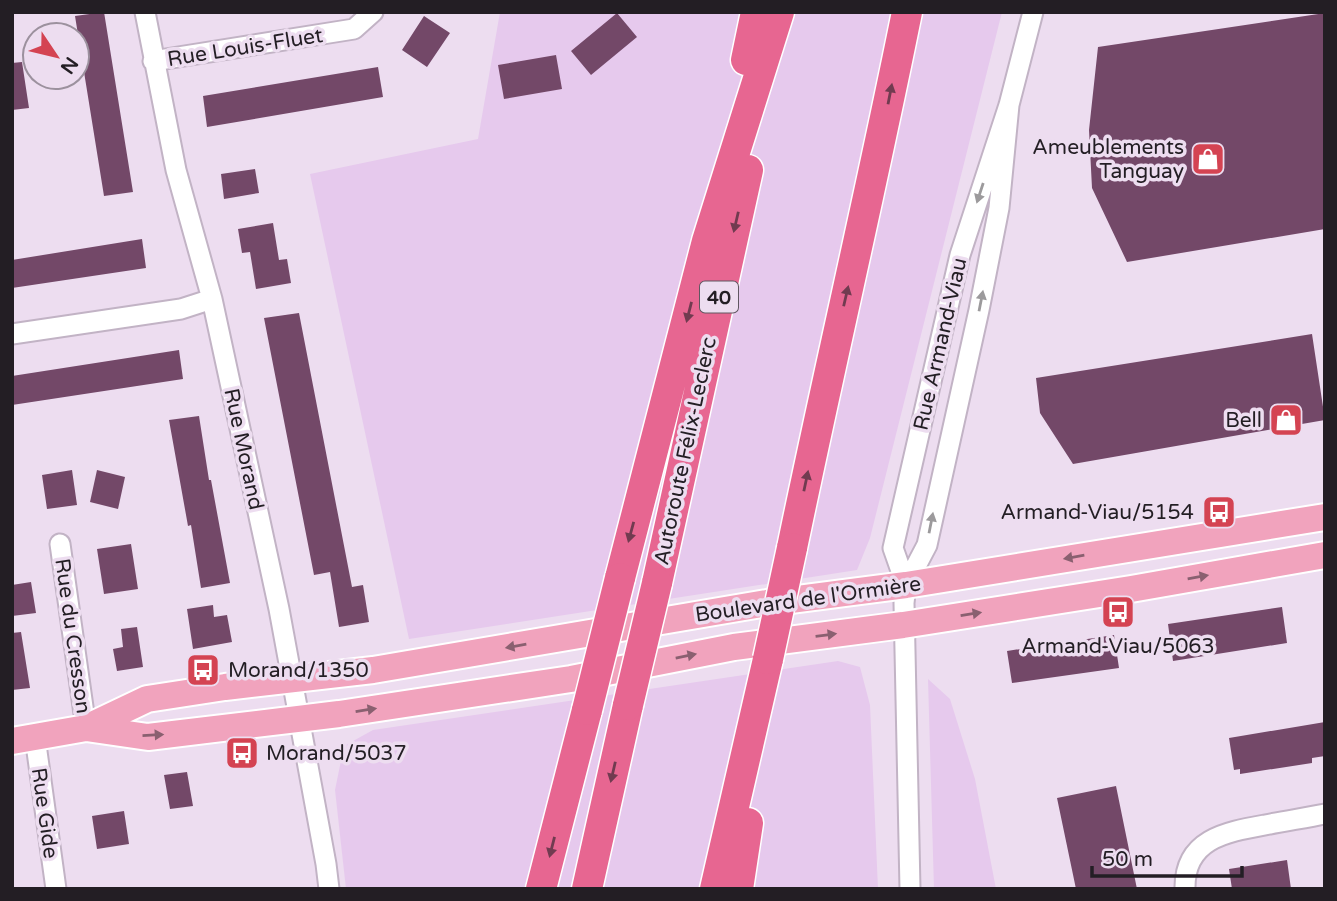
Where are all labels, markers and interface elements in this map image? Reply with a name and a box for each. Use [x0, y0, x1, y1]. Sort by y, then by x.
north arrow [21, 21, 91, 91]
street label: Rue Louis-Fluet [166, 23, 325, 72]
text: N [56, 53, 82, 78]
one-way arrow [885, 83, 896, 105]
place label: Ameublements Tanguay [1032, 135, 1184, 184]
shop icon: Ameublements Tanguay [1189, 140, 1227, 178]
one-way arrow [974, 183, 985, 204]
one-way arrow [730, 211, 741, 233]
street label: Rue Armand-Viau [908, 255, 973, 433]
road number: 40 [700, 282, 738, 312]
one-way arrow [840, 285, 851, 307]
one-way arrow [976, 290, 987, 312]
one-way arrow [683, 301, 694, 323]
street label: Autoroute Félix-Leclerc [649, 335, 722, 567]
street label: Rue Morand [218, 386, 269, 512]
shop icon: Bell [1267, 401, 1305, 439]
place label: Bell [1225, 408, 1262, 433]
one-way arrow [800, 470, 811, 492]
bus stop icon: Armand-Viau/5154 [1200, 493, 1238, 531]
place label: Armand-Viau/5154 [1001, 500, 1194, 525]
one-way arrow [926, 511, 937, 533]
one-way arrow [626, 522, 636, 543]
one-way arrow [1063, 552, 1085, 563]
street label: Rue du Cresson [49, 557, 96, 715]
street label: Boulevard de l'Ormière [694, 571, 923, 628]
one-way arrow [1187, 571, 1209, 582]
bus stop icon: Armand-Viau/5063 [1099, 593, 1137, 631]
one-way arrow [960, 609, 982, 620]
one-way arrow [815, 630, 837, 641]
place label: Armand-Viau/5063 [1021, 634, 1215, 659]
one-way arrow [505, 641, 527, 652]
bus stop icon: Morand/1350 [184, 651, 222, 689]
one-way arrow [675, 651, 697, 662]
place label: Morand/1350 [228, 658, 369, 683]
one-way arrow [355, 704, 377, 715]
one-way arrow [142, 730, 164, 741]
bus stop icon: Morand/5037 [223, 734, 261, 772]
place label: Morand/5037 [266, 741, 407, 766]
one-way arrow [607, 761, 618, 783]
street label: Rue Gide [26, 766, 63, 860]
scale bar [1092, 834, 1242, 878]
one-way arrow [546, 836, 557, 858]
text: 50 m [1102, 847, 1153, 872]

